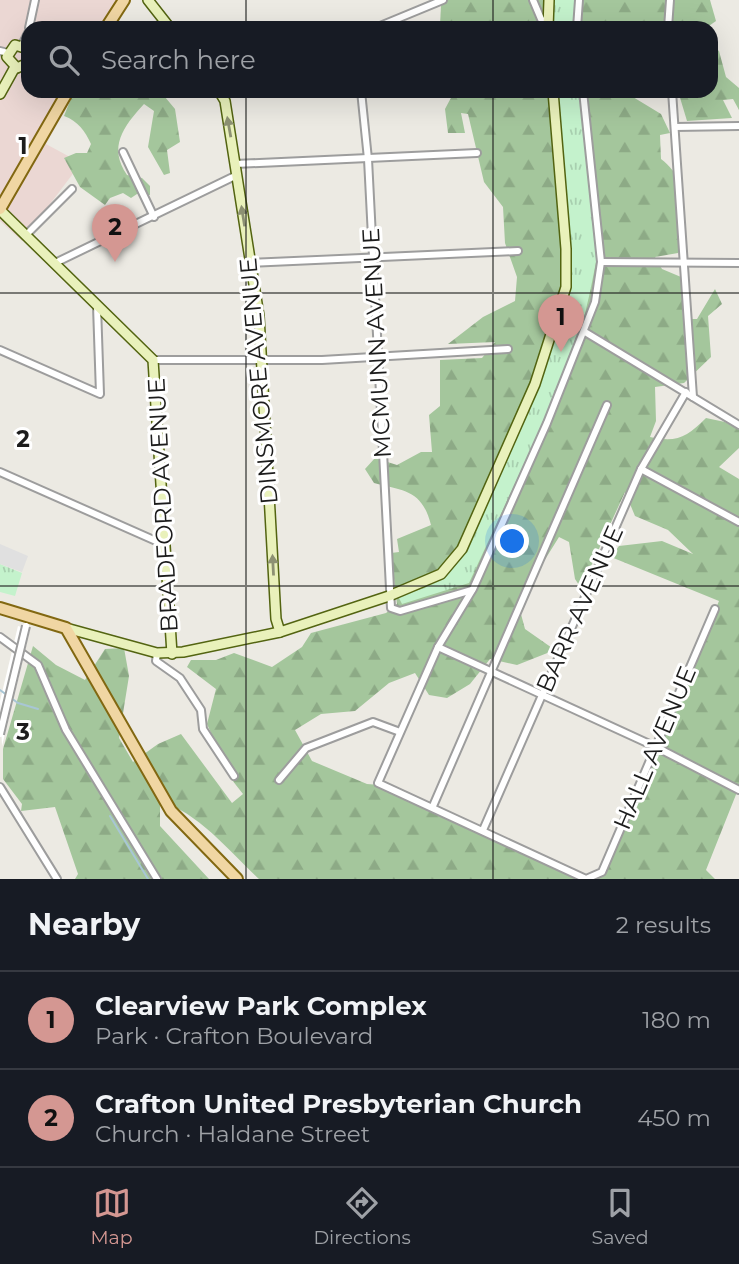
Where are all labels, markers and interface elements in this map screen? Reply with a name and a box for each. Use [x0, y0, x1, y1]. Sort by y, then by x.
search box [21, 21, 718, 98]
icon: search [45, 41, 83, 79]
text: Search here [101, 44, 256, 76]
one-way arrow [223, 116, 234, 138]
text: 1 [18, 132, 28, 160]
pin: 2 [92, 204, 138, 262]
one-way arrow [237, 205, 248, 227]
street label: MCMUNN AVENUE [356, 227, 397, 459]
street label: DINSMORE AVENUE [233, 257, 284, 506]
pin: 1 [538, 294, 584, 352]
street label: BRADFORD AVENUE [141, 377, 184, 633]
text: 2 [16, 425, 30, 453]
street label: BARR AVENUE [530, 521, 629, 697]
your location [495, 524, 529, 558]
one-way arrow [267, 553, 278, 575]
street label: HALL AVENUE [607, 662, 702, 834]
text: 3 [15, 718, 30, 746]
text: Nearby [28, 906, 140, 943]
text: 2 results [616, 911, 711, 939]
text: Clearview Park Complex [95, 990, 427, 1022]
text: 1 [46, 1006, 56, 1034]
text: 180 m [642, 1006, 711, 1034]
text: Park · Crafton Boulevard [95, 1022, 373, 1050]
text: Crafton United Presbyterian Church [95, 1088, 582, 1120]
text: 2 [44, 1104, 58, 1132]
text: 450 m [637, 1104, 711, 1132]
text: Church · Haldane Street [95, 1120, 370, 1148]
tab: Map [90, 1184, 133, 1249]
tab: Directions [313, 1184, 411, 1249]
tab: Saved [592, 1184, 649, 1249]

